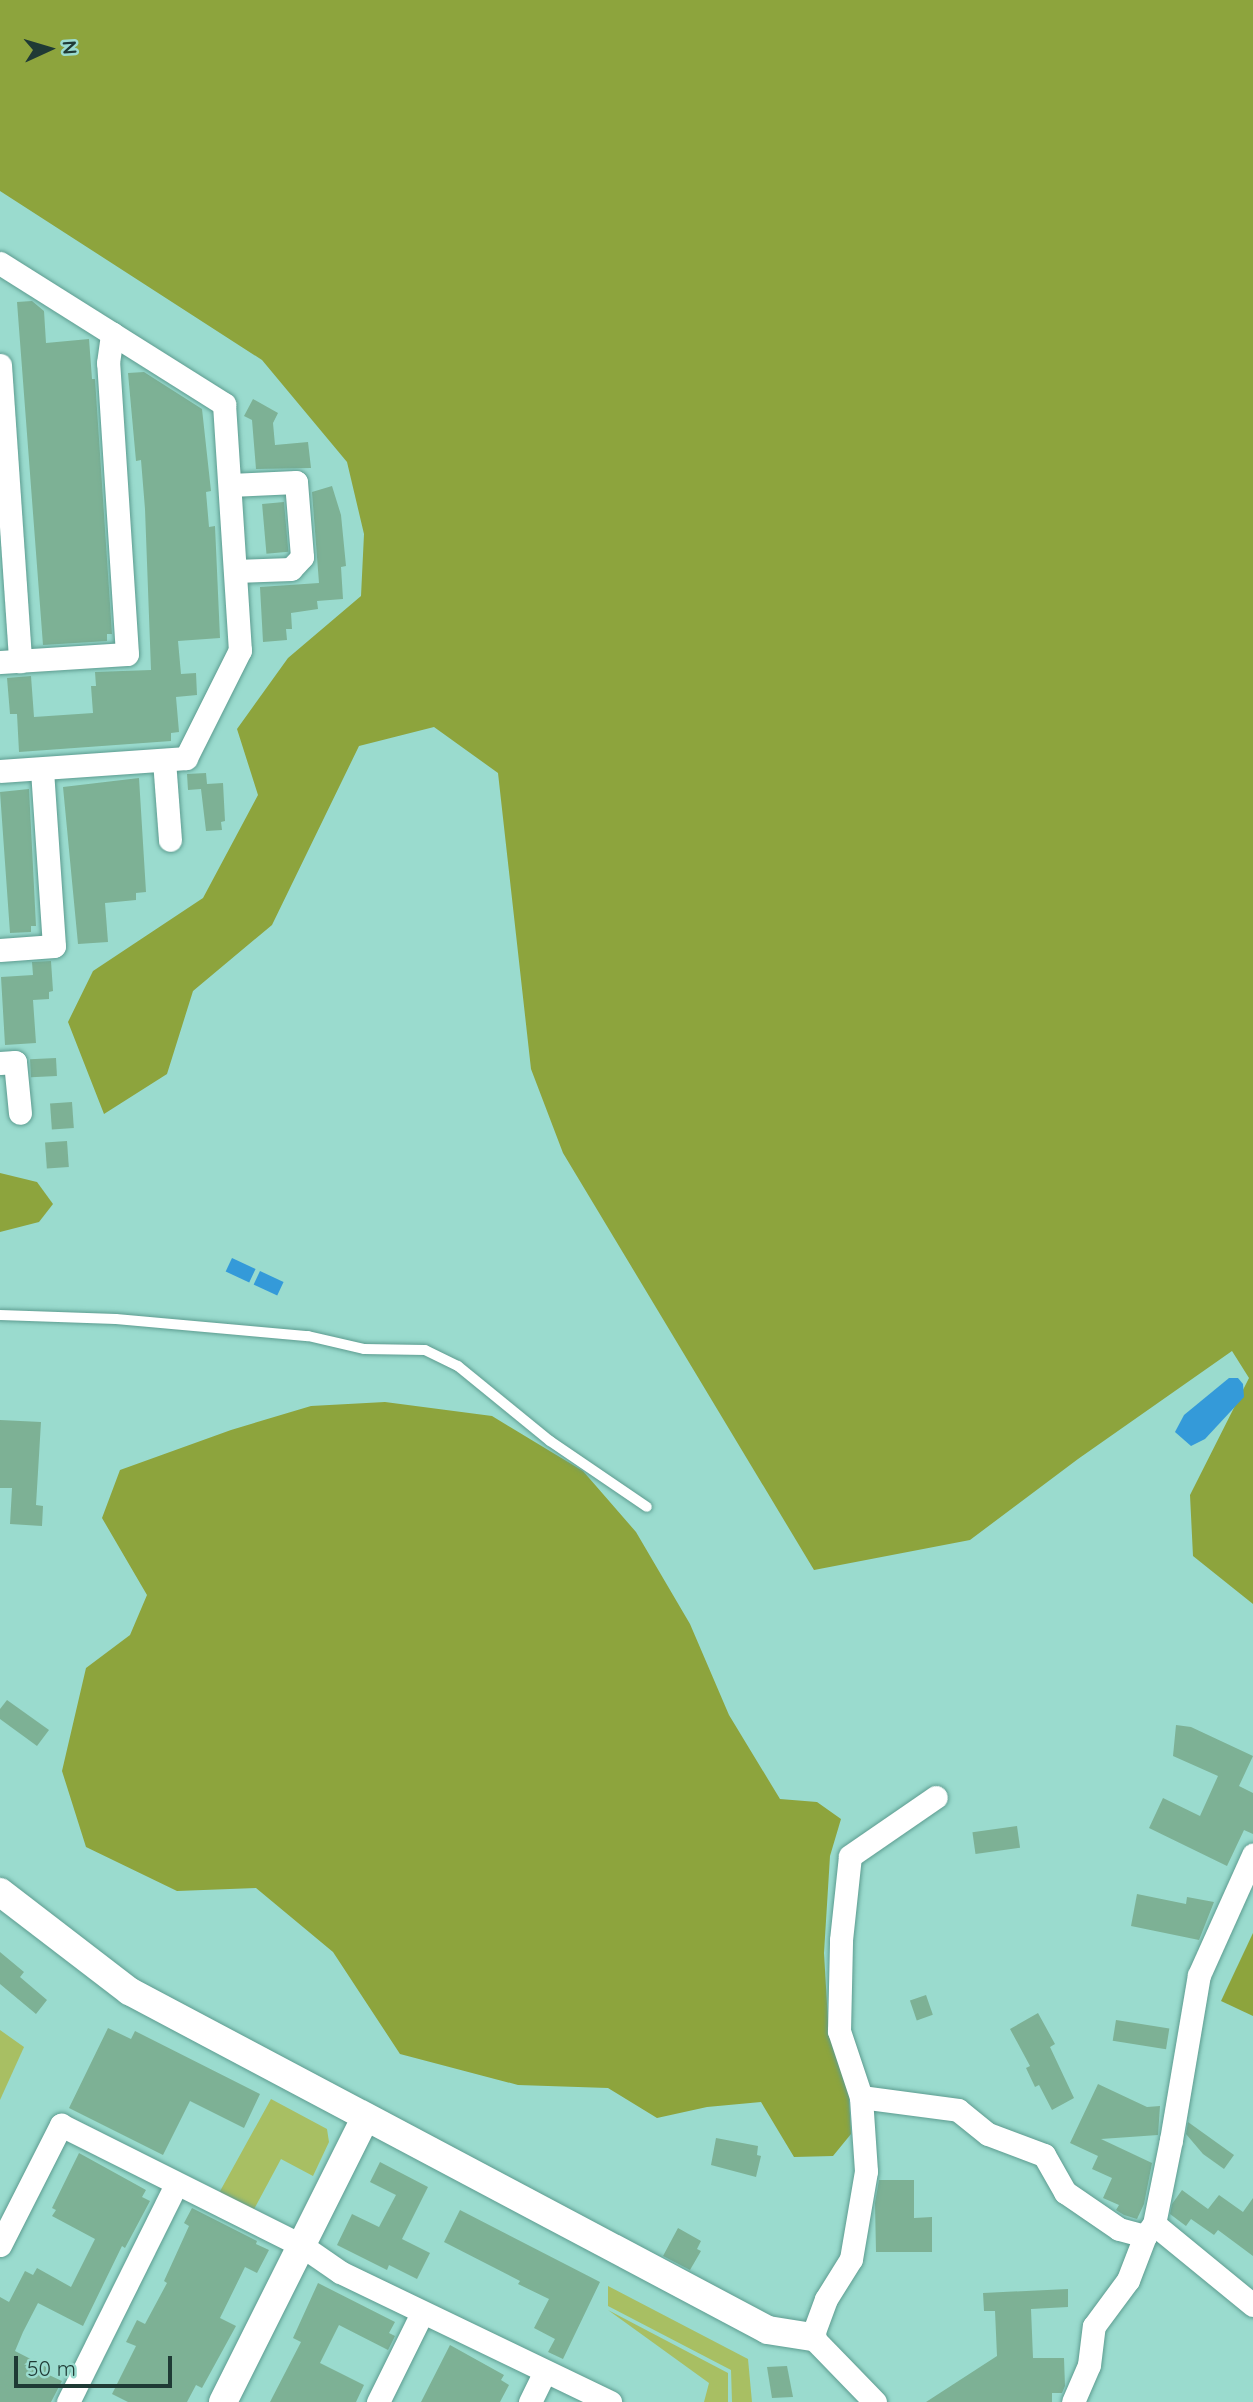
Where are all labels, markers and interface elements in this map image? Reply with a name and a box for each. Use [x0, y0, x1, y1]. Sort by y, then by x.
north arrow [14, 14, 84, 84]
text: N [57, 40, 82, 55]
scale bar [18, 2342, 175, 2386]
text: 50 m [27, 2355, 76, 2381]

